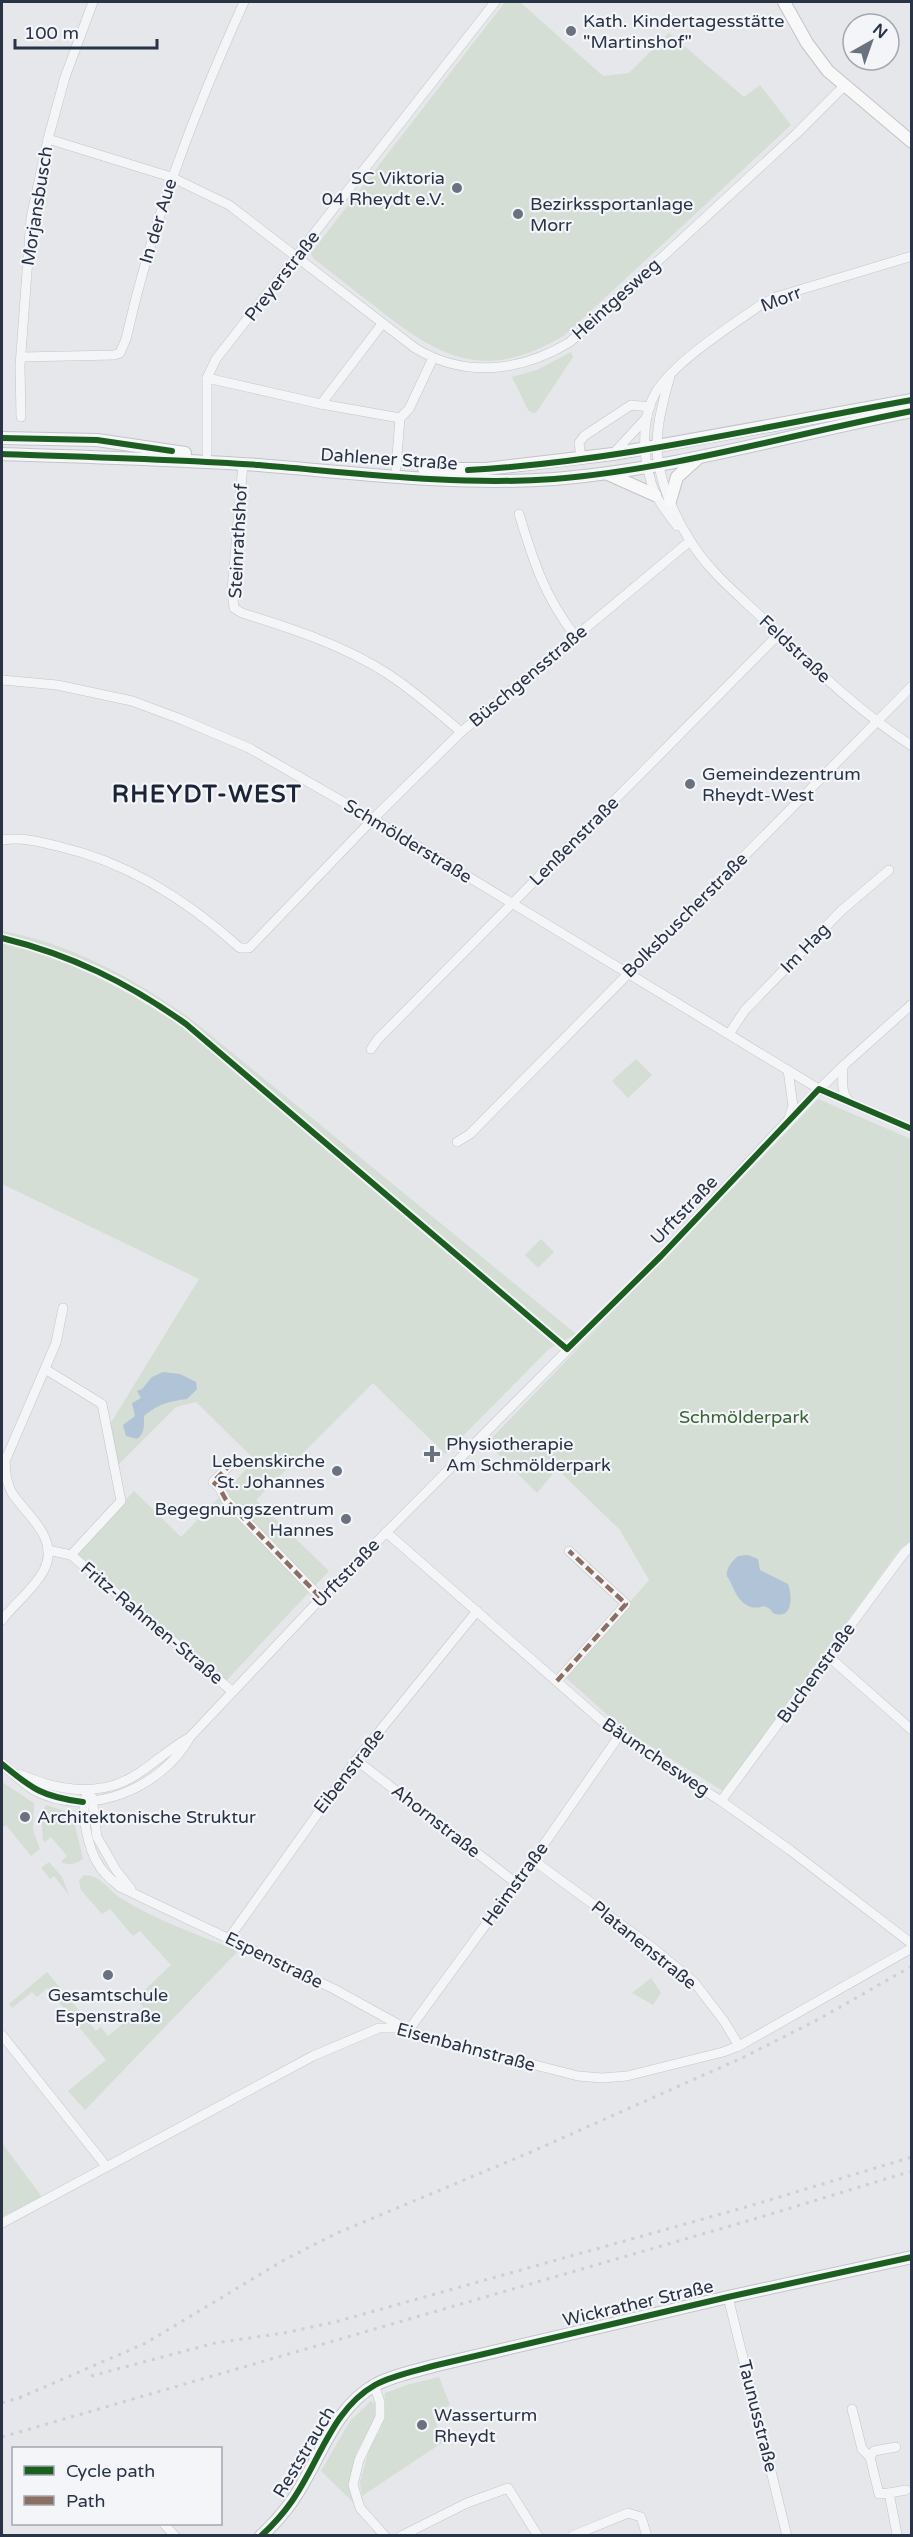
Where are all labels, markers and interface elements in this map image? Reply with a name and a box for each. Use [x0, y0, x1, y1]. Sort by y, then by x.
place label: Kath. Kindertagesstätte "Martinshof" [583, 10, 784, 53]
scale bar [15, 12, 158, 50]
north arrow [841, 12, 901, 72]
text: N [869, 19, 891, 43]
text: 100 m [24, 22, 79, 44]
marker: Kath. Kindertagesstätte "Martinshof" [564, 24, 578, 38]
street label: Morjansbusch [17, 145, 57, 267]
place label: SC Viktoria 04 Rheydt e.V. [322, 167, 445, 210]
street label: In der Aue [135, 176, 181, 266]
marker: SC Viktoria 04 Rheydt e.V. [450, 181, 464, 195]
place label: Bezirkssportanlage Morr [530, 193, 693, 236]
marker: Bezirkssportanlage Morr [511, 207, 525, 221]
street label: Preyerstraße [240, 226, 324, 326]
street label: Heintgesweg [567, 254, 665, 344]
street label: Morr [758, 281, 805, 317]
street label: Dahlener Straße [320, 443, 458, 475]
street label: Steinrathshof [224, 483, 252, 599]
street label: Feldstraße [755, 610, 835, 688]
street label: Büschgensstraße [465, 620, 591, 732]
place label: Gemeindezentrum Rheydt-West [702, 763, 861, 806]
marker: Gemeindezentrum Rheydt-West [683, 777, 697, 791]
district label: RHEYDT-WEST [112, 780, 302, 809]
street label: Lenßenstraße [525, 792, 623, 890]
street label: Schmölderstraße [340, 794, 476, 888]
street label: Bolksbuscherstraße [618, 848, 752, 982]
street label: Im Hag [776, 918, 834, 978]
street label: Urftstraße [646, 1171, 722, 1249]
park label: Schmölderpark [679, 1406, 809, 1428]
place label: Physiotherapie Am Schmölderpark [446, 1433, 611, 1476]
marker: Physiotherapie Am Schmölderpark [423, 1445, 441, 1463]
place label: Lebenskirche St. Johannes [212, 1450, 325, 1493]
marker: Lebenskirche St. Johannes [330, 1464, 344, 1478]
place label: Begegnungszentrum Hannes [155, 1498, 334, 1541]
marker: Begegnungszentrum Hannes [339, 1512, 353, 1526]
street label: Urftstraße [308, 1534, 384, 1612]
street label: Fritz-Rahmen-Straße [76, 1557, 228, 1689]
street label: Buchenstraße [772, 1619, 860, 1727]
street label: Bäumchesweg [598, 1713, 714, 1801]
street label: Eibenstraße [309, 1724, 389, 1818]
street label: Ahornstraße [387, 1779, 485, 1863]
place label: Architektonische Struktur [37, 1806, 256, 1828]
marker: Architektonische Struktur [18, 1810, 32, 1824]
street label: Heimstraße [477, 1838, 553, 1930]
street label: Platanenstraße [587, 1896, 701, 1994]
street label: Espenstraße [221, 1927, 327, 1993]
marker: Gesamtschule Espenstraße [101, 1968, 115, 1982]
place label: Gesamtschule Espenstraße [48, 1984, 168, 2027]
street label: Eisenbahnstraße [394, 2018, 538, 2076]
street label: Wickrather Straße [560, 2275, 716, 2331]
street label: Taunusstraße [733, 2358, 783, 2474]
street label: Reststrauch [268, 2402, 340, 2502]
place label: Wasserturm Rheydt [434, 2404, 537, 2447]
marker: Wasserturm Rheydt [415, 2418, 429, 2432]
legend [12, 2447, 222, 2525]
text: Cycle path [66, 2460, 155, 2482]
text: Path [66, 2490, 105, 2512]

